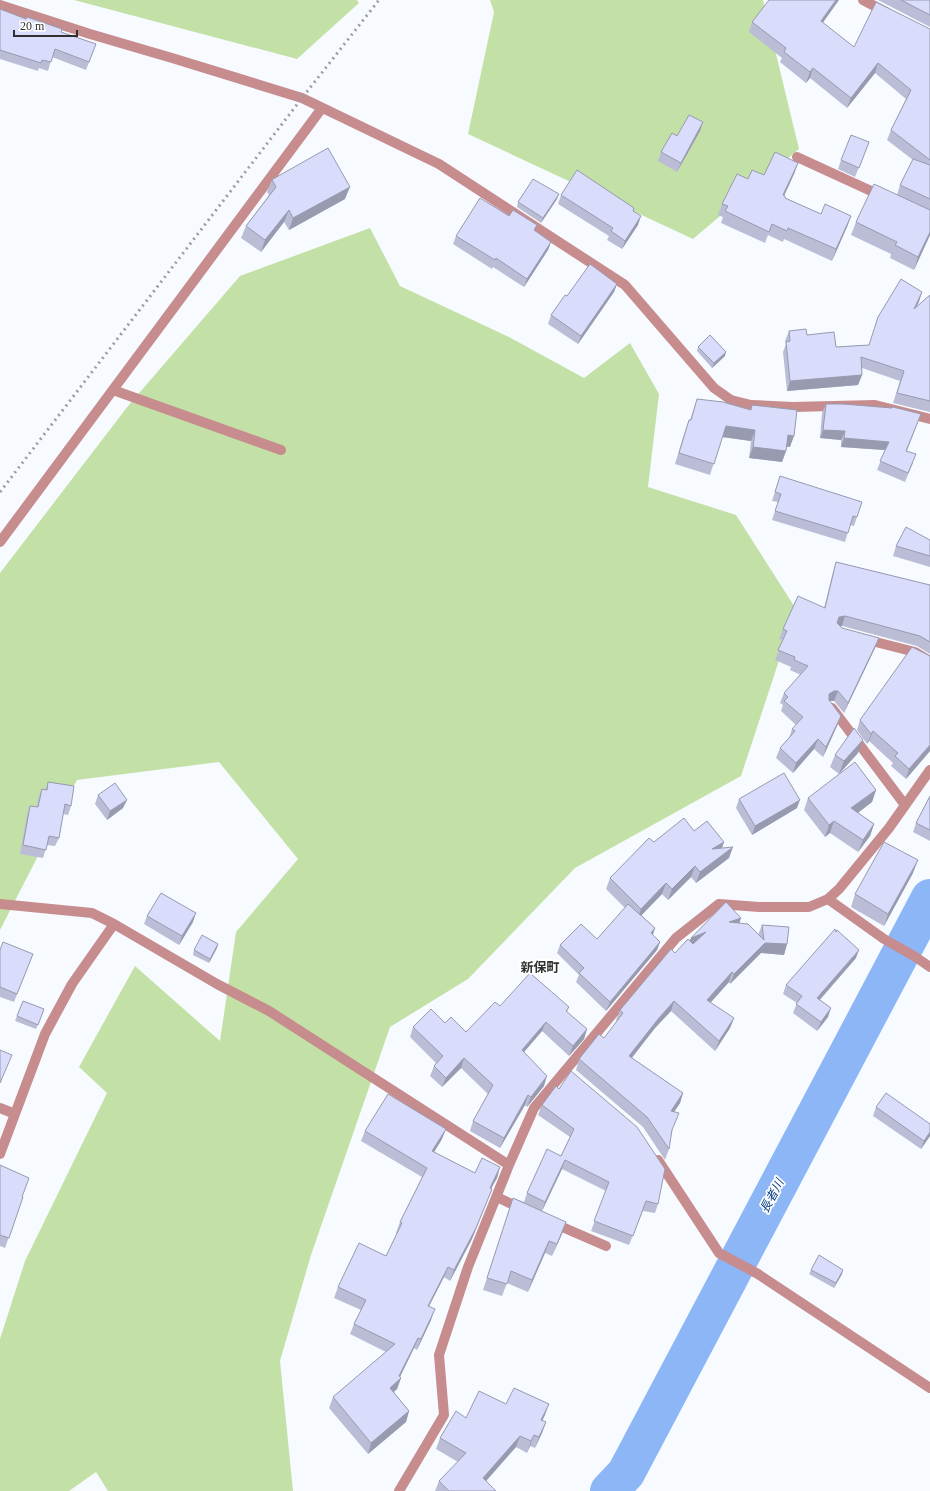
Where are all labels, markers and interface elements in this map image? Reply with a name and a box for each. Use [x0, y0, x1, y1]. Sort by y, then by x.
scale bar [14, 12, 77, 38]
text: 20 m [20, 19, 45, 33]
district label: 新保町 [520, 960, 560, 975]
water label: 長者川 [757, 1175, 788, 1215]

